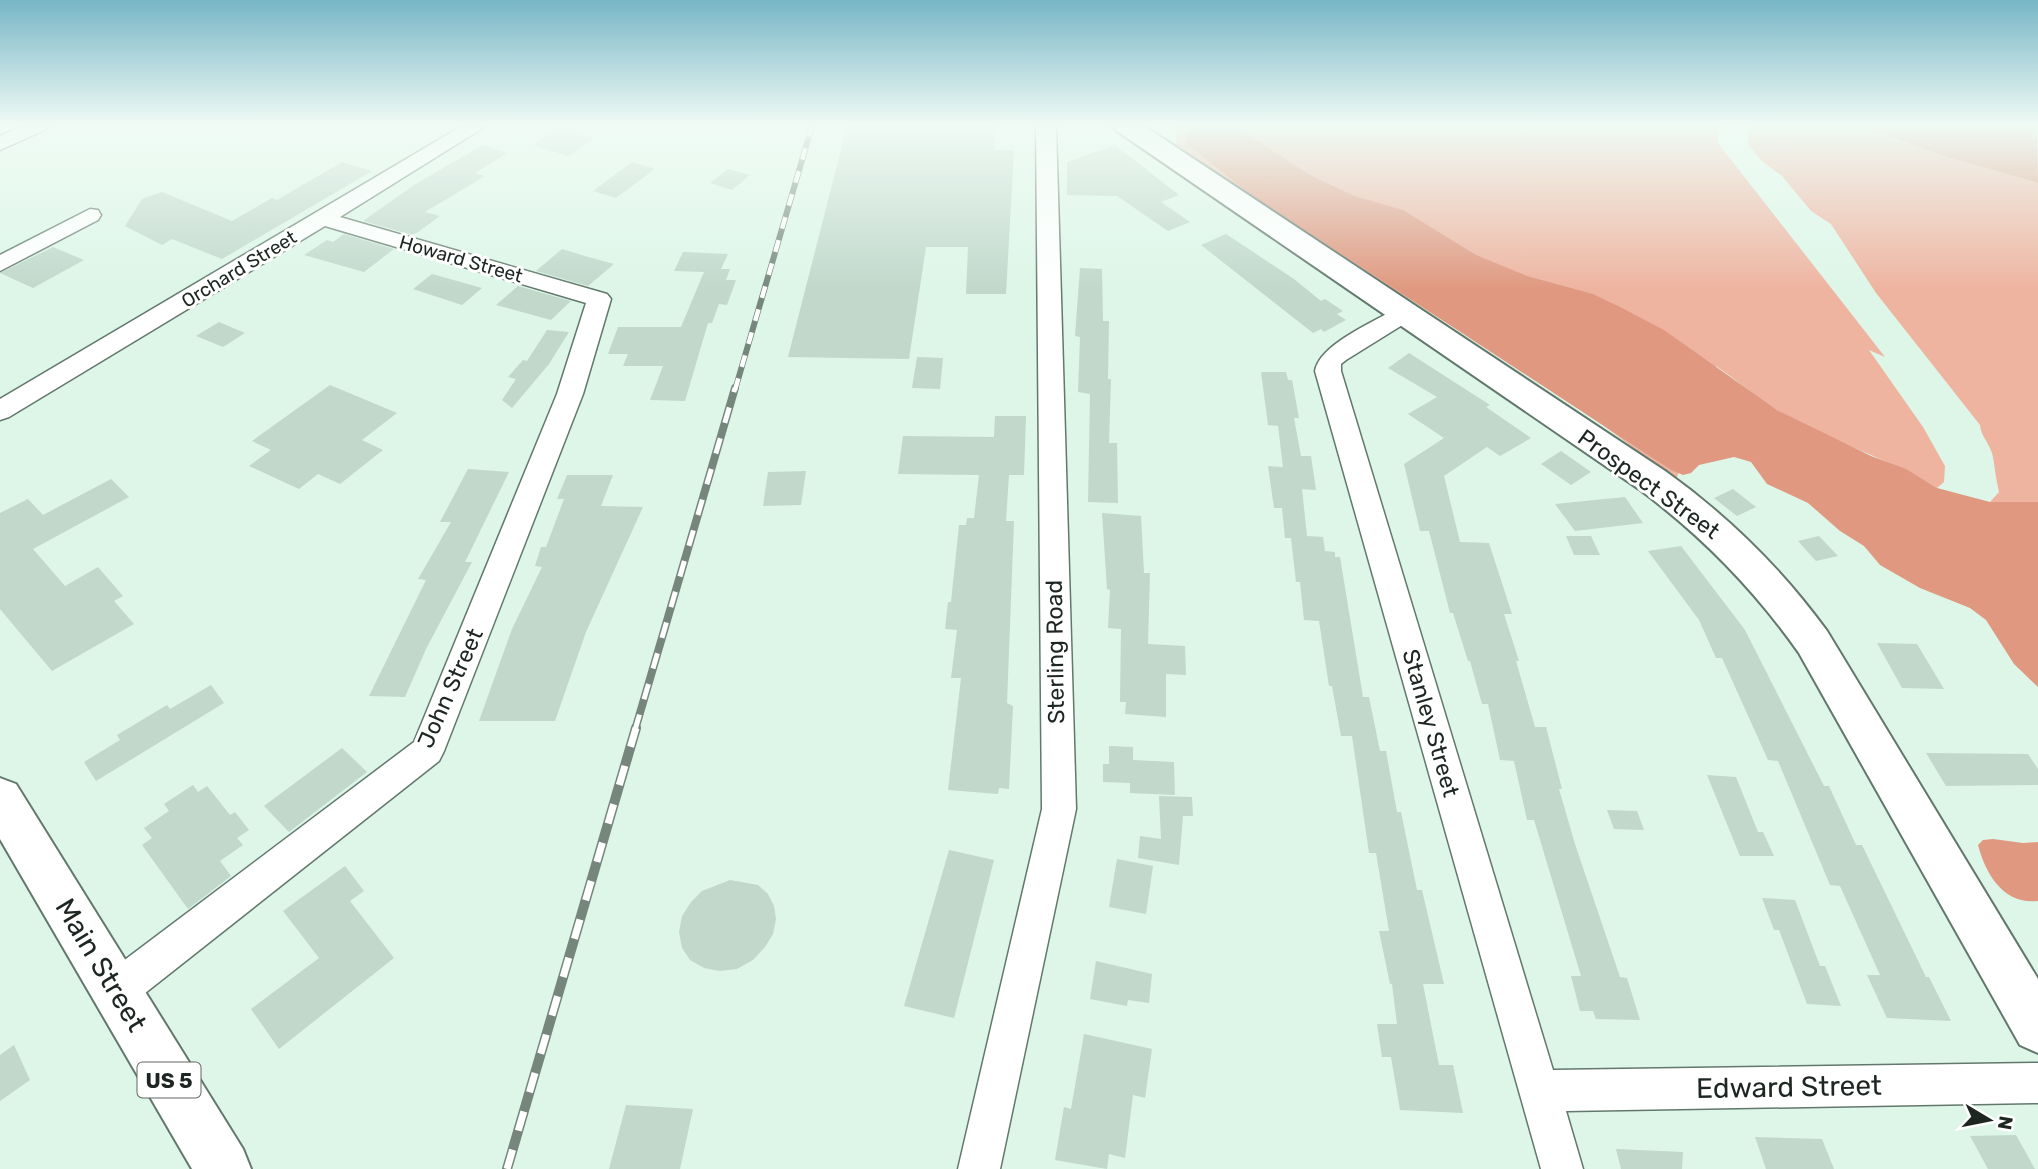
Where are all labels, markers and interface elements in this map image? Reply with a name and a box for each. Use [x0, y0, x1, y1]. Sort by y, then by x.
street label: Orchard Street [177, 225, 301, 312]
street label: Howard Street [397, 230, 526, 288]
street label: Prospect Street [1573, 423, 1725, 545]
street label: Sterling Road [1040, 580, 1070, 724]
street label: John Street [411, 624, 489, 752]
street label: Stanley Street [1397, 646, 1465, 800]
street label: Main Street [48, 893, 154, 1038]
road number: US 5 [138, 1062, 200, 1098]
street label: Edward Street [1696, 1069, 1882, 1105]
north arrow [1954, 1085, 2024, 1155]
text: N [1993, 1114, 2018, 1132]

